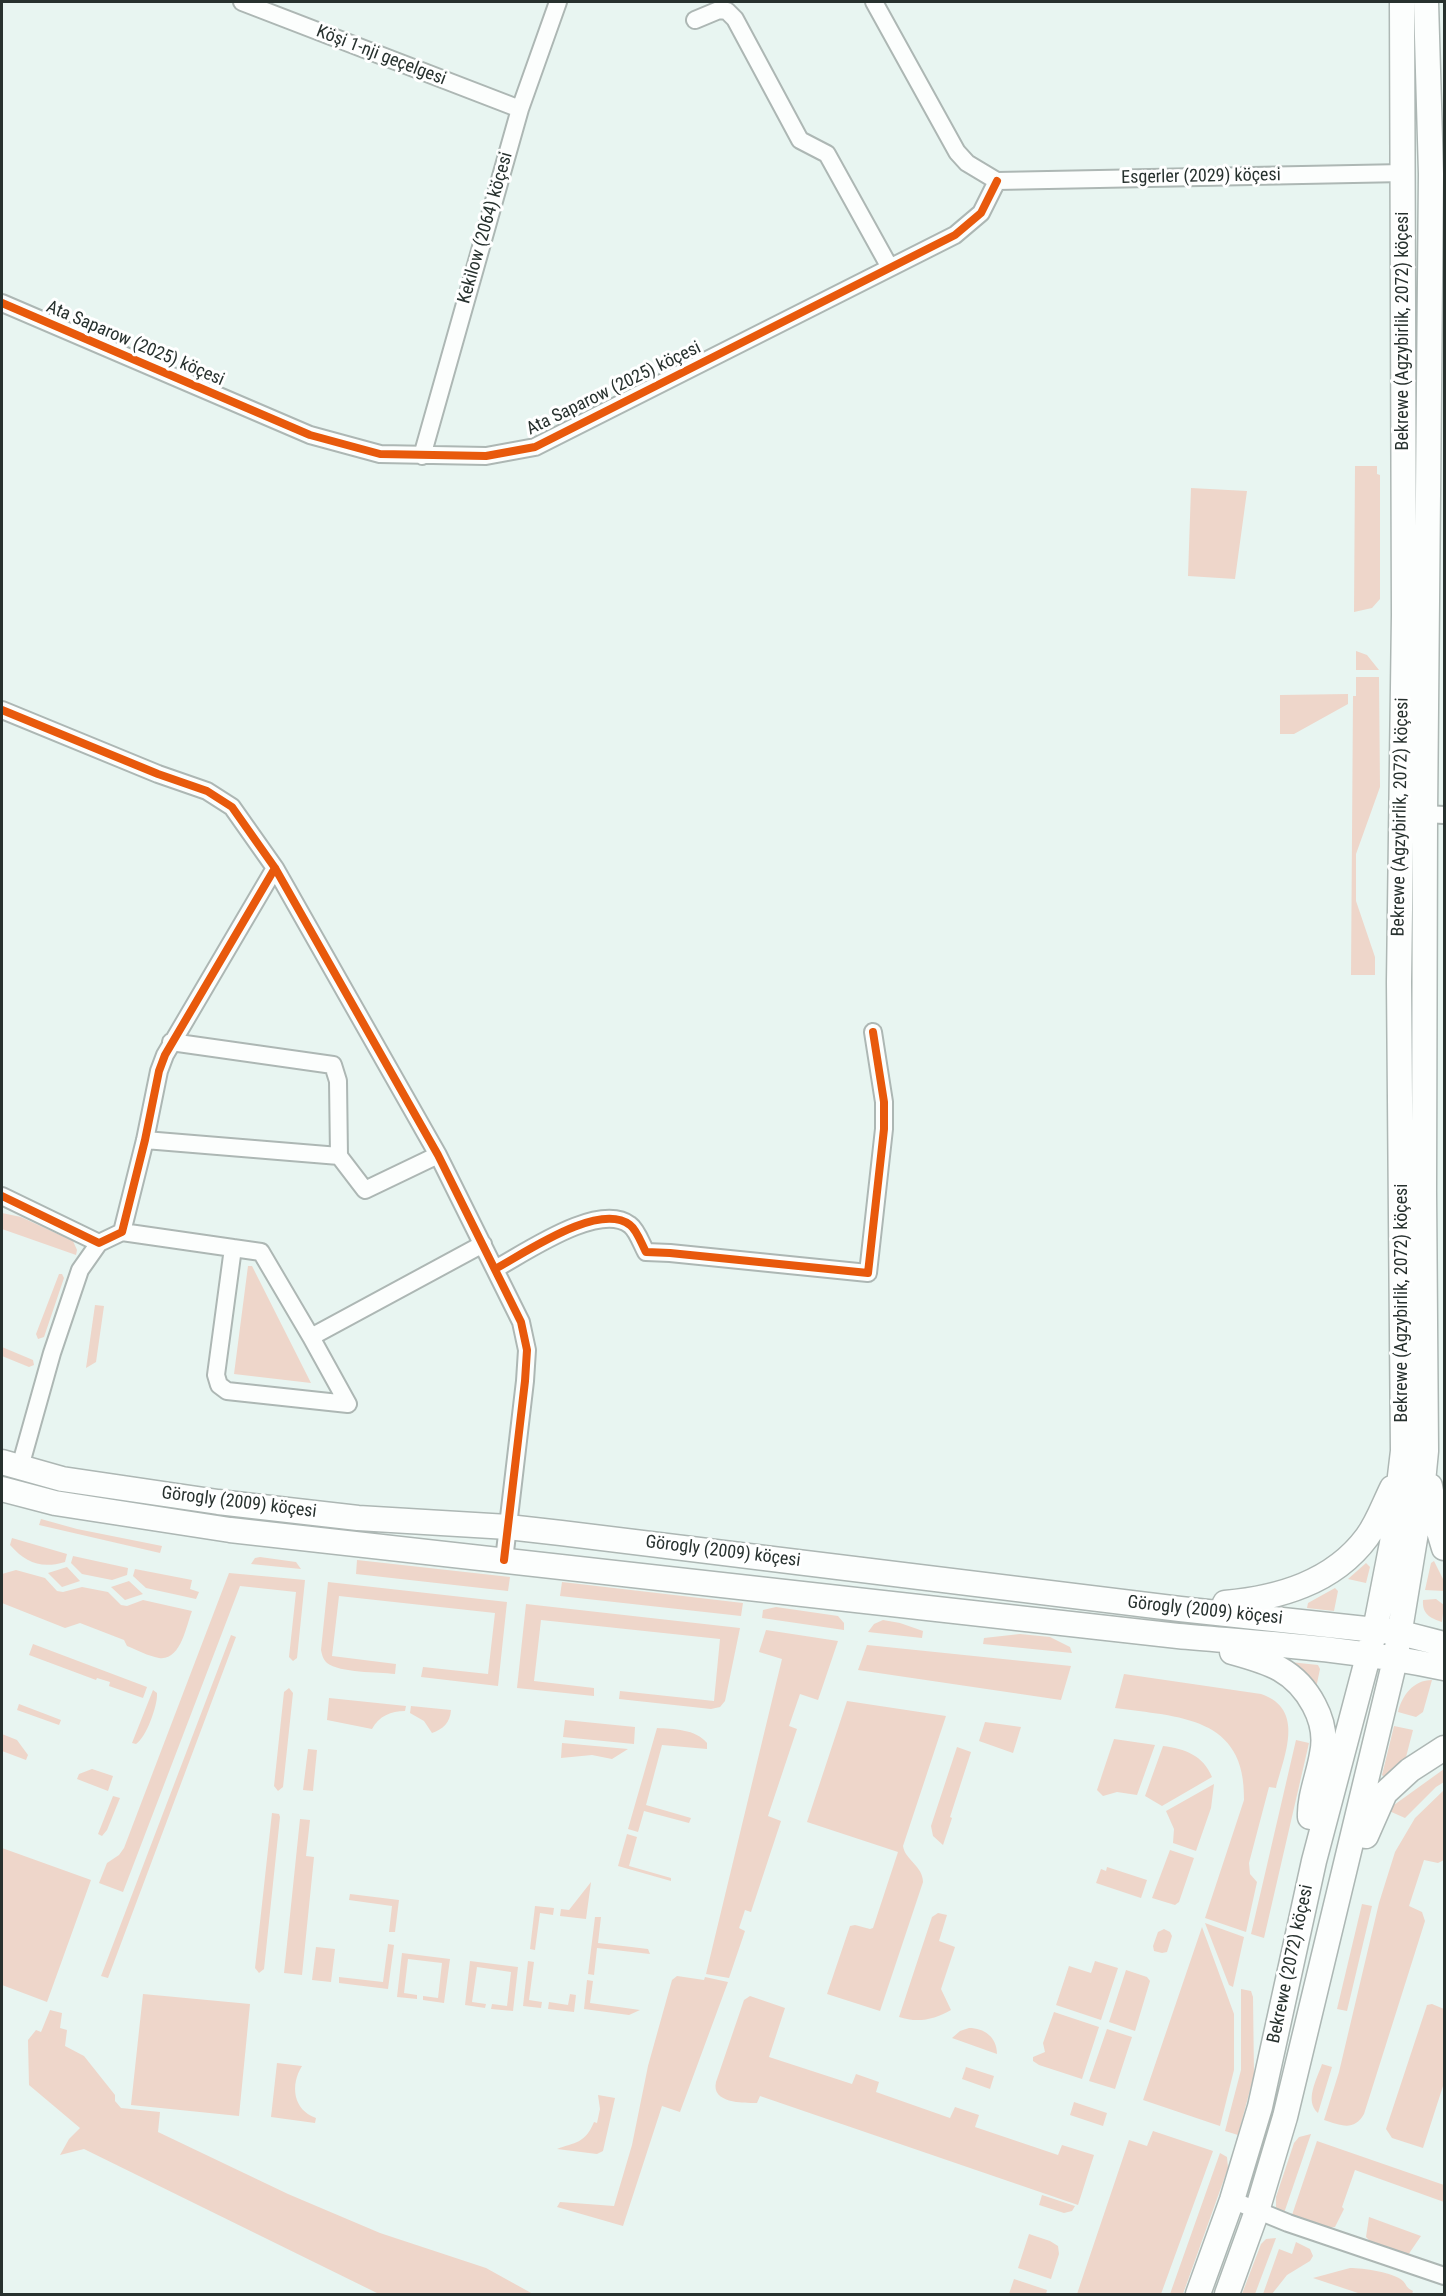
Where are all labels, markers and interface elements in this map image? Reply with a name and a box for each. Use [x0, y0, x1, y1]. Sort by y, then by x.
street label: Köşi 1-nji geçelgesi [313, 21, 449, 91]
street label: Kekilow (2064) köçesi [454, 150, 518, 306]
street label: Esgerler (2029) köçesi [1121, 165, 1281, 189]
street label: Bekrewe (Agzybirlik, 2072) köçesi [1392, 212, 1414, 450]
street label: Ata Saparow (2025) köçesi [43, 297, 227, 391]
street label: Ata Saparow (2025) köçesi [523, 337, 705, 441]
street label: Bekrewe (Agzybirlik, 2072) köçesi [1388, 697, 1414, 937]
street label: Bekrewe (Agzybirlik, 2072) köçesi [1391, 1184, 1413, 1422]
street label: Görogly (2009) köçesi [160, 1483, 318, 1523]
street label: Görogly (2009) köçesi [644, 1532, 802, 1572]
street label: Görogly (2009) köçesi [1126, 1592, 1284, 1630]
street label: Bekrewe (2072) köçesi [1264, 1883, 1318, 2045]

